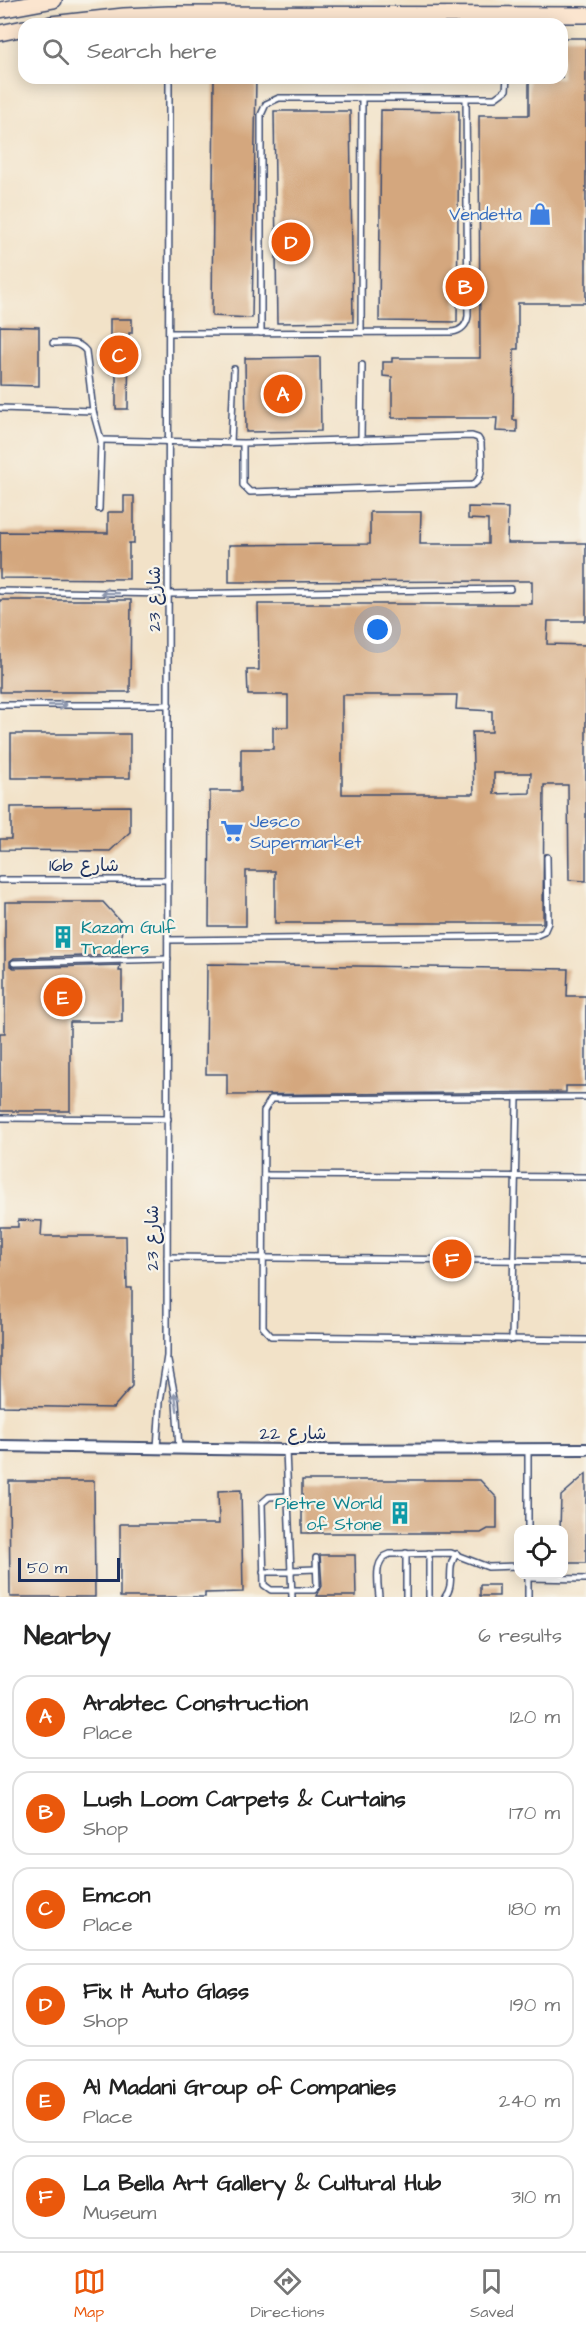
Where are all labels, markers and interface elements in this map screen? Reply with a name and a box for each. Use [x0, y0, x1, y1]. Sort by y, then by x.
search box [18, 18, 568, 84]
icon: search [39, 35, 72, 68]
text: Search here [87, 36, 217, 67]
shop icon: Vendetta [527, 201, 553, 227]
place label: Vendetta [449, 202, 522, 227]
pin: D [272, 220, 310, 264]
pin: B [446, 264, 484, 310]
pin: C [100, 332, 138, 378]
pin: A [264, 372, 302, 416]
street label: شارع 23 [142, 566, 167, 632]
one-way arrow [101, 587, 121, 599]
your location [363, 615, 392, 644]
one-way arrow [48, 699, 68, 711]
place label: Jesco Supermarket [250, 809, 362, 855]
supermarket icon: Jesco Supermarket [219, 818, 245, 844]
street label: 16b شارع [49, 853, 119, 878]
place label: Kazam Gulf Traders [81, 915, 176, 961]
building icon: Kazam Gulf Traders [50, 924, 76, 950]
pin: E [44, 974, 82, 1020]
street label: شارع 23 [140, 1205, 165, 1271]
pin: F [432, 1236, 472, 1282]
one-way arrow [170, 1393, 181, 1412]
street label: شارع 22 [260, 1421, 326, 1446]
place label: Pietre World of Stone [275, 1491, 382, 1537]
building icon: Pietre World of Stone [387, 1500, 413, 1526]
map controls [514, 1525, 568, 1579]
button: locate [514, 1525, 568, 1579]
scale bar [18, 1555, 120, 1582]
text: 50 m [27, 1557, 67, 1579]
text: Nearby [24, 1618, 111, 1654]
text: 6 results [478, 1622, 562, 1650]
text: Arabtec Construction [83, 1688, 308, 1719]
text: A [39, 1703, 52, 1731]
text: 120 m [510, 1703, 560, 1731]
text: Place [83, 1719, 133, 1747]
text: Lush Loom Carpets & Curtains [83, 1784, 406, 1815]
text: B [38, 1799, 53, 1827]
text: 170 m [509, 1799, 560, 1827]
text: Shop [83, 1815, 128, 1843]
text: Emcon [83, 1880, 150, 1911]
text: C [38, 1895, 53, 1923]
text: 180 m [508, 1895, 560, 1923]
text: Place [83, 1911, 133, 1939]
text: Fix It Auto Glass [83, 1976, 249, 2007]
text: D [39, 1991, 52, 2019]
text: 190 m [510, 1991, 560, 2019]
text: Shop [83, 2007, 128, 2035]
text: Al Madani Group of Companies [83, 2072, 396, 2103]
text: E [40, 2087, 51, 2115]
text: 240 m [499, 2087, 560, 2115]
text: Place [83, 2103, 133, 2131]
text: La Bella Art Gallery & Cultural Hub [83, 2168, 441, 2199]
text: F [39, 2183, 52, 2211]
text: 310 m [511, 2183, 560, 2211]
text: Museum [83, 2199, 156, 2227]
tab: Map [73, 2265, 106, 2323]
tab: Directions [251, 2265, 325, 2323]
tab: Saved [470, 2265, 513, 2323]

